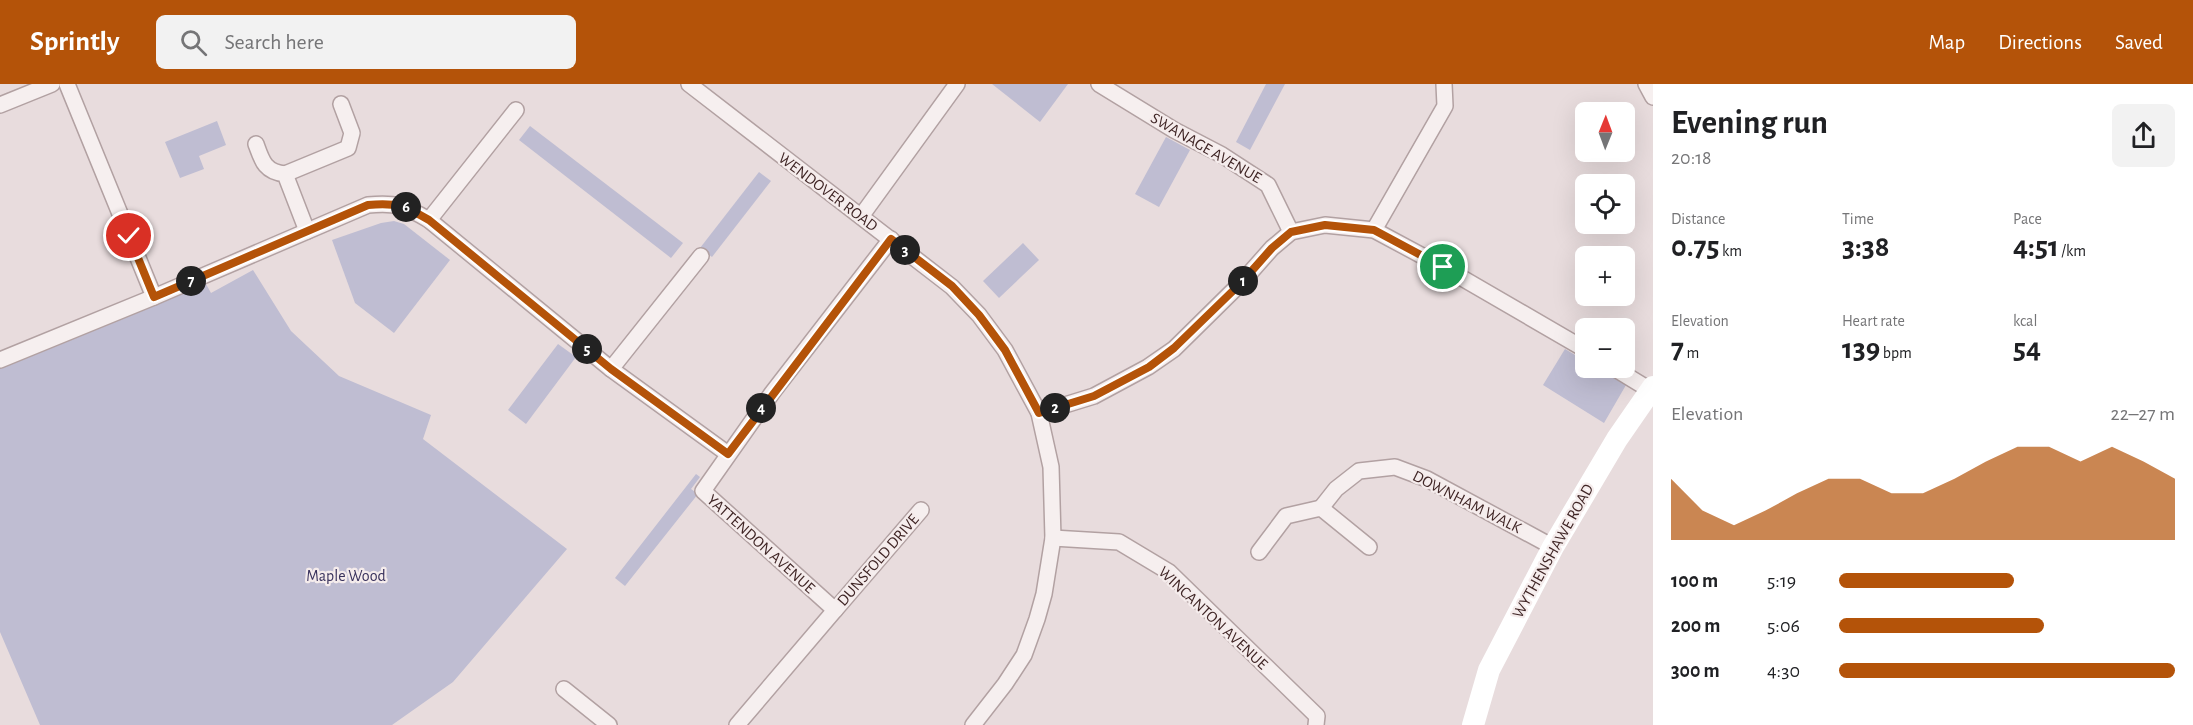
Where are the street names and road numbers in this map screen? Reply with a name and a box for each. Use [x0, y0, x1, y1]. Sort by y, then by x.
street label: SWANAGE AVENUE [1148, 110, 1264, 186]
street label: WENDOVER ROAD [775, 150, 881, 234]
street label: DOWNHAM WALK [1410, 468, 1524, 536]
street label: WYTHENSHAWE ROAD [1510, 481, 1596, 621]
street label: YATTENDON AVENUE [704, 492, 818, 597]
street label: DUNSFOLD DRIVE [834, 511, 922, 609]
street label: WINCANTON AVENUE [1155, 563, 1271, 673]

